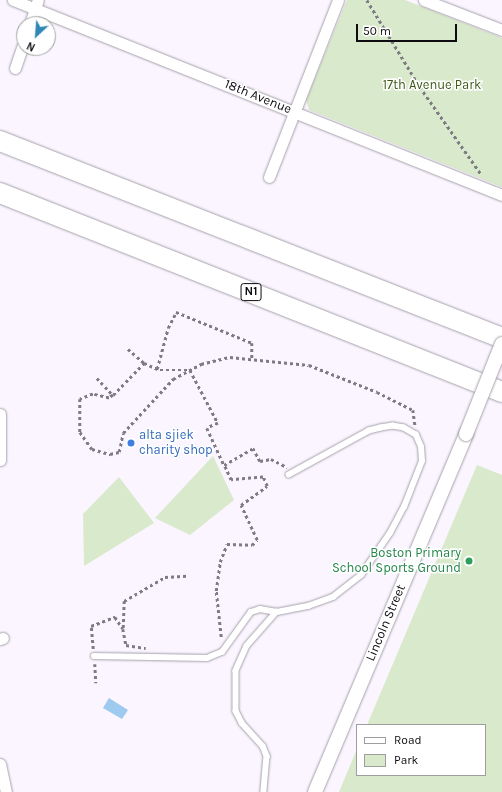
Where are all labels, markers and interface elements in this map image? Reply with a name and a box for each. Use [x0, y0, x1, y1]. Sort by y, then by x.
north arrow [16, 16, 56, 56]
scale bar [358, 16, 459, 42]
text: 50 m [363, 24, 391, 38]
text: N [25, 39, 37, 54]
street label: 18th Avenue [222, 76, 294, 118]
park label: 17th Avenue Park [383, 77, 481, 93]
road number: N1 [240, 282, 262, 302]
place label: alta sjiek charity shop [139, 428, 213, 459]
marker: alta sjiek charity shop [126, 438, 136, 448]
place label: Boston Primary School Sports Ground [332, 546, 461, 577]
marker: Boston Primary School Sports Ground [464, 556, 474, 566]
street label: Lincoln Street [363, 582, 409, 664]
legend [356, 724, 486, 776]
text: Road [394, 733, 422, 747]
text: Park [394, 753, 418, 767]

